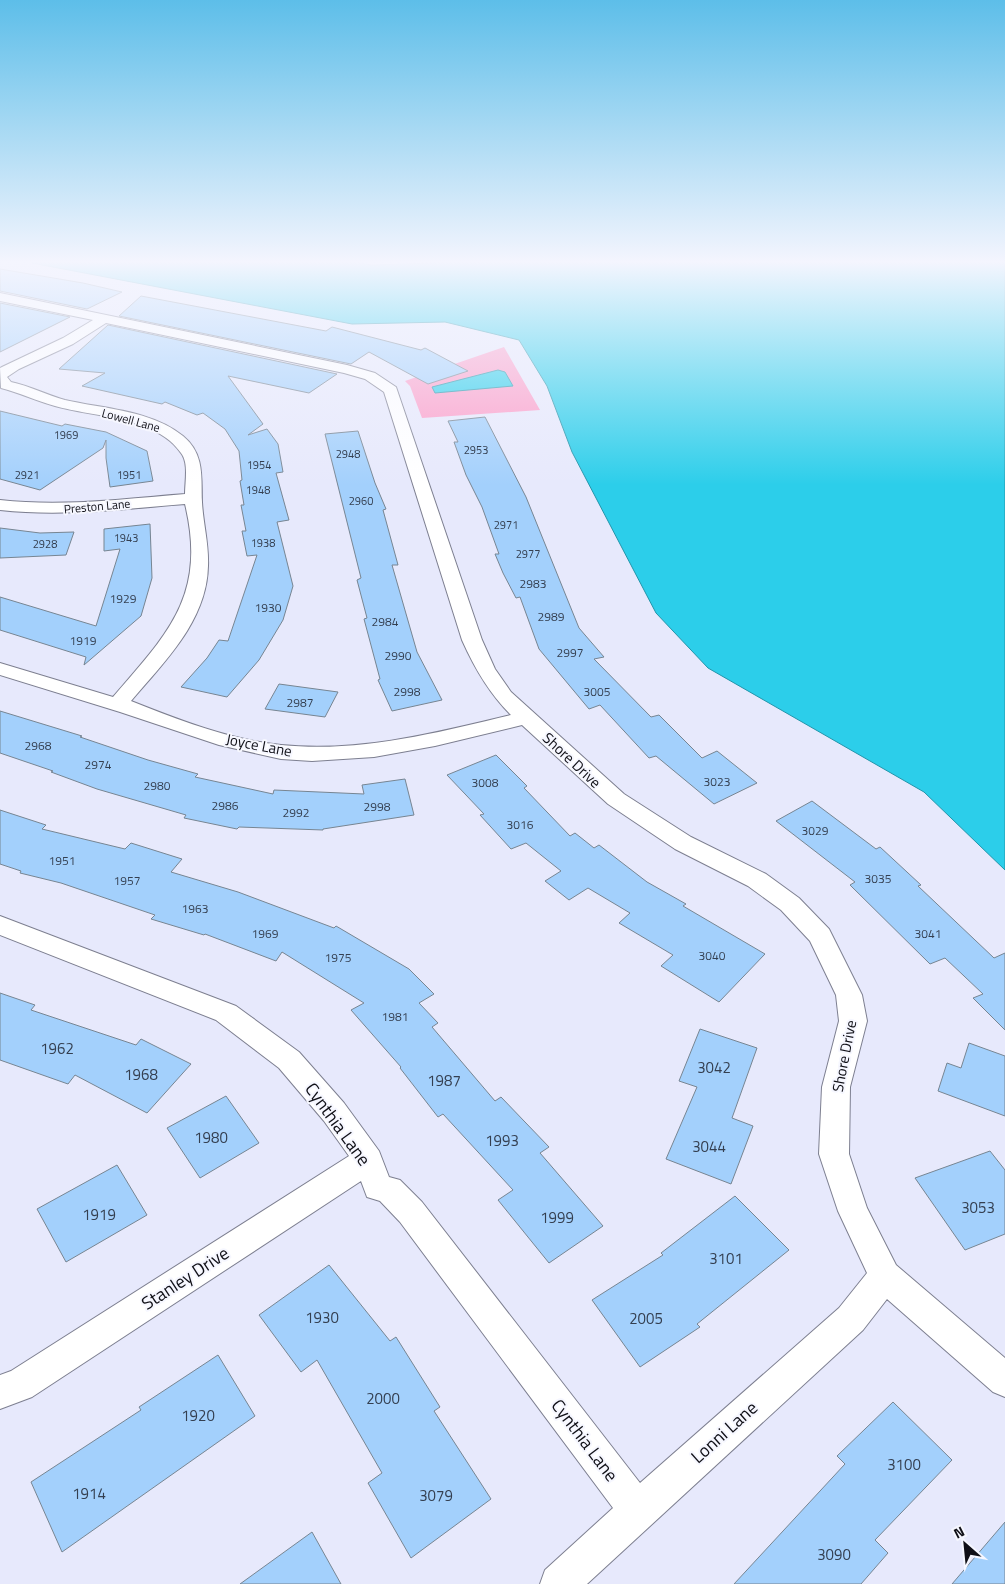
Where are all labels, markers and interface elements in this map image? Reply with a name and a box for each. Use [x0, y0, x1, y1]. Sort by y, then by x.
street label: Lowell Lane [100, 403, 162, 437]
house number: 1969 [54, 427, 78, 443]
house number: 2953 [464, 442, 488, 458]
house number: 2948 [336, 446, 360, 462]
house number: 1954 [247, 457, 271, 473]
house number: 2921 [15, 467, 39, 483]
house number: 1951 [117, 467, 141, 483]
house number: 1948 [246, 482, 270, 498]
house number: 2960 [349, 493, 373, 509]
street label: Preston Lane [63, 494, 131, 518]
house number: 2971 [494, 517, 518, 533]
house number: 1943 [114, 530, 138, 546]
house number: 1938 [251, 535, 275, 551]
house number: 2928 [33, 536, 57, 552]
house number: 2977 [516, 546, 540, 562]
house number: 2983 [520, 574, 546, 593]
house number: 1929 [110, 589, 137, 608]
house number: 1930 [255, 598, 282, 617]
house number: 2989 [538, 607, 565, 626]
house number: 2984 [372, 612, 399, 631]
house number: 1919 [70, 631, 97, 650]
house number: 2997 [557, 643, 583, 662]
house number: 2990 [385, 646, 412, 665]
house number: 2998 [394, 682, 421, 701]
house number: 3005 [584, 682, 611, 701]
house number: 2987 [287, 693, 313, 712]
street label: Joyce Lane [224, 727, 294, 763]
street label: Shore Drive [538, 727, 606, 793]
house number: 2968 [25, 736, 52, 755]
house number: 2974 [85, 755, 112, 774]
house number: 3023 [704, 772, 730, 791]
house number: 3008 [472, 773, 499, 792]
house number: 2980 [144, 776, 171, 795]
house number: 2986 [212, 796, 239, 815]
house number: 2998 [364, 797, 391, 816]
house number: 2992 [283, 803, 309, 822]
house number: 3016 [507, 815, 534, 834]
house number: 3029 [802, 821, 829, 840]
house number: 1951 [49, 851, 75, 870]
house number: 3035 [865, 869, 892, 888]
house number: 1957 [114, 871, 140, 890]
house number: 1963 [182, 899, 208, 918]
house number: 1969 [252, 924, 279, 943]
house number: 3041 [915, 924, 941, 943]
house number: 3040 [699, 946, 726, 965]
house number: 1975 [325, 948, 352, 967]
house number: 1981 [382, 1007, 408, 1026]
street label: Shore Drive [826, 1018, 862, 1094]
house number: 1962 [40, 1037, 74, 1060]
house number: 3042 [697, 1056, 731, 1079]
house number: 1968 [124, 1063, 158, 1086]
house number: 1987 [427, 1069, 461, 1092]
street label: Cynthia Lane [299, 1077, 377, 1171]
house number: 1980 [194, 1126, 228, 1149]
house number: 1993 [485, 1129, 519, 1152]
house number: 3044 [692, 1135, 726, 1158]
house number: 3053 [961, 1196, 995, 1219]
house number: 1919 [82, 1203, 116, 1226]
house number: 1999 [540, 1206, 574, 1229]
street label: Stanley Drive [136, 1240, 234, 1316]
house number: 3101 [709, 1247, 743, 1270]
house number: 1930 [305, 1306, 339, 1329]
house number: 2005 [629, 1307, 663, 1330]
house number: 2000 [366, 1387, 400, 1410]
street label: Cynthia Lane [545, 1393, 625, 1487]
street label: Lonni Lane [685, 1395, 763, 1469]
house number: 1920 [181, 1404, 215, 1427]
house number: 3100 [887, 1453, 921, 1476]
house number: 1914 [72, 1482, 106, 1505]
house number: 3079 [419, 1484, 453, 1507]
north arrow [940, 1519, 990, 1569]
text: N [950, 1520, 968, 1544]
house number: 3090 [817, 1543, 851, 1566]

